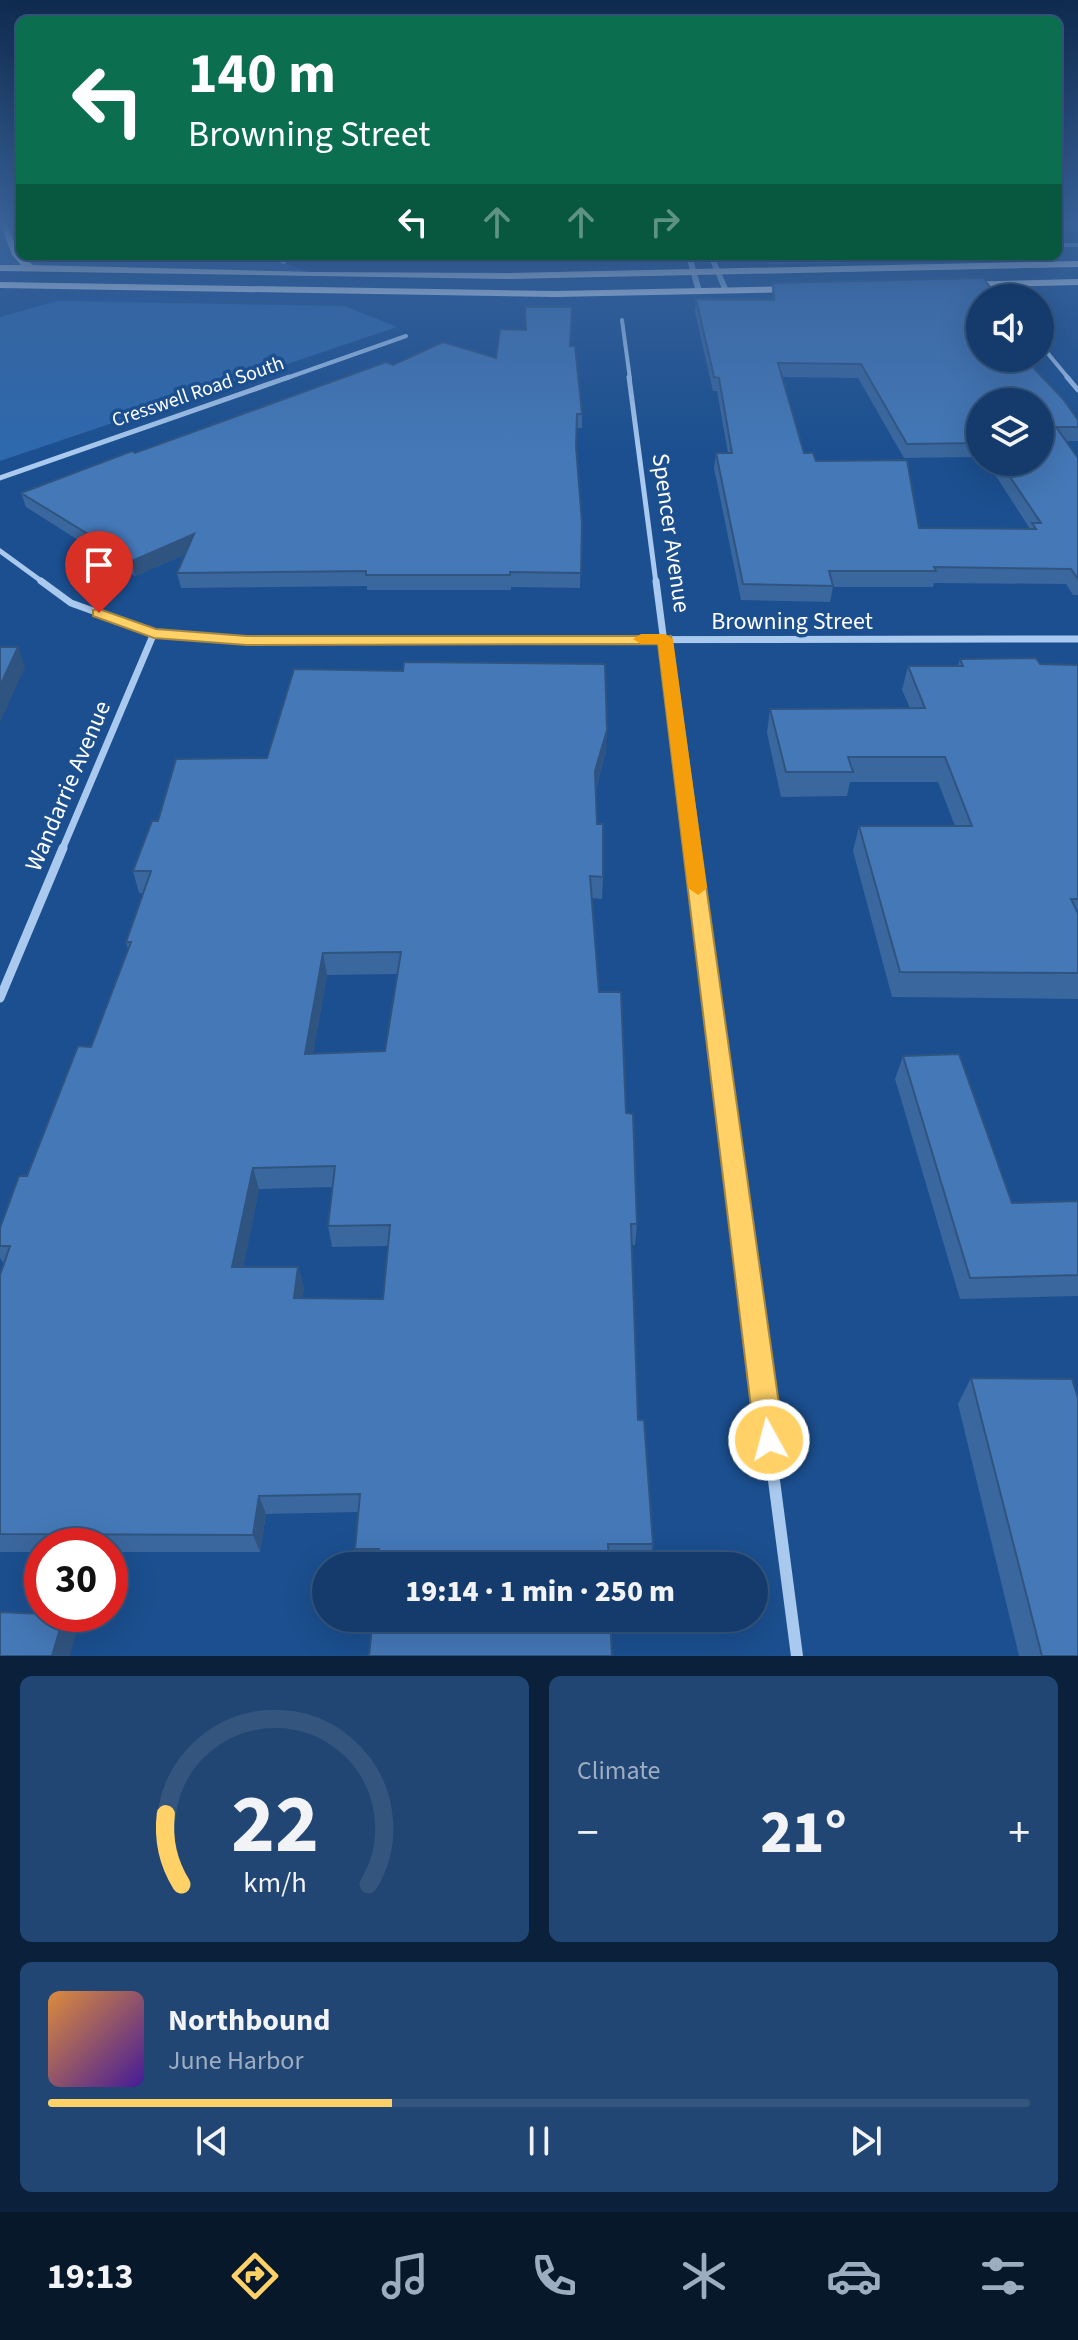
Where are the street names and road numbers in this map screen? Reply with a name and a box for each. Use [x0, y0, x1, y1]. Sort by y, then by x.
street label: Cresswell Road South [108, 349, 288, 435]
street label: Spencer Avenue [642, 451, 700, 615]
street label: Browning Street [711, 604, 873, 639]
street label: Wandarrie Avenue [16, 695, 120, 877]

